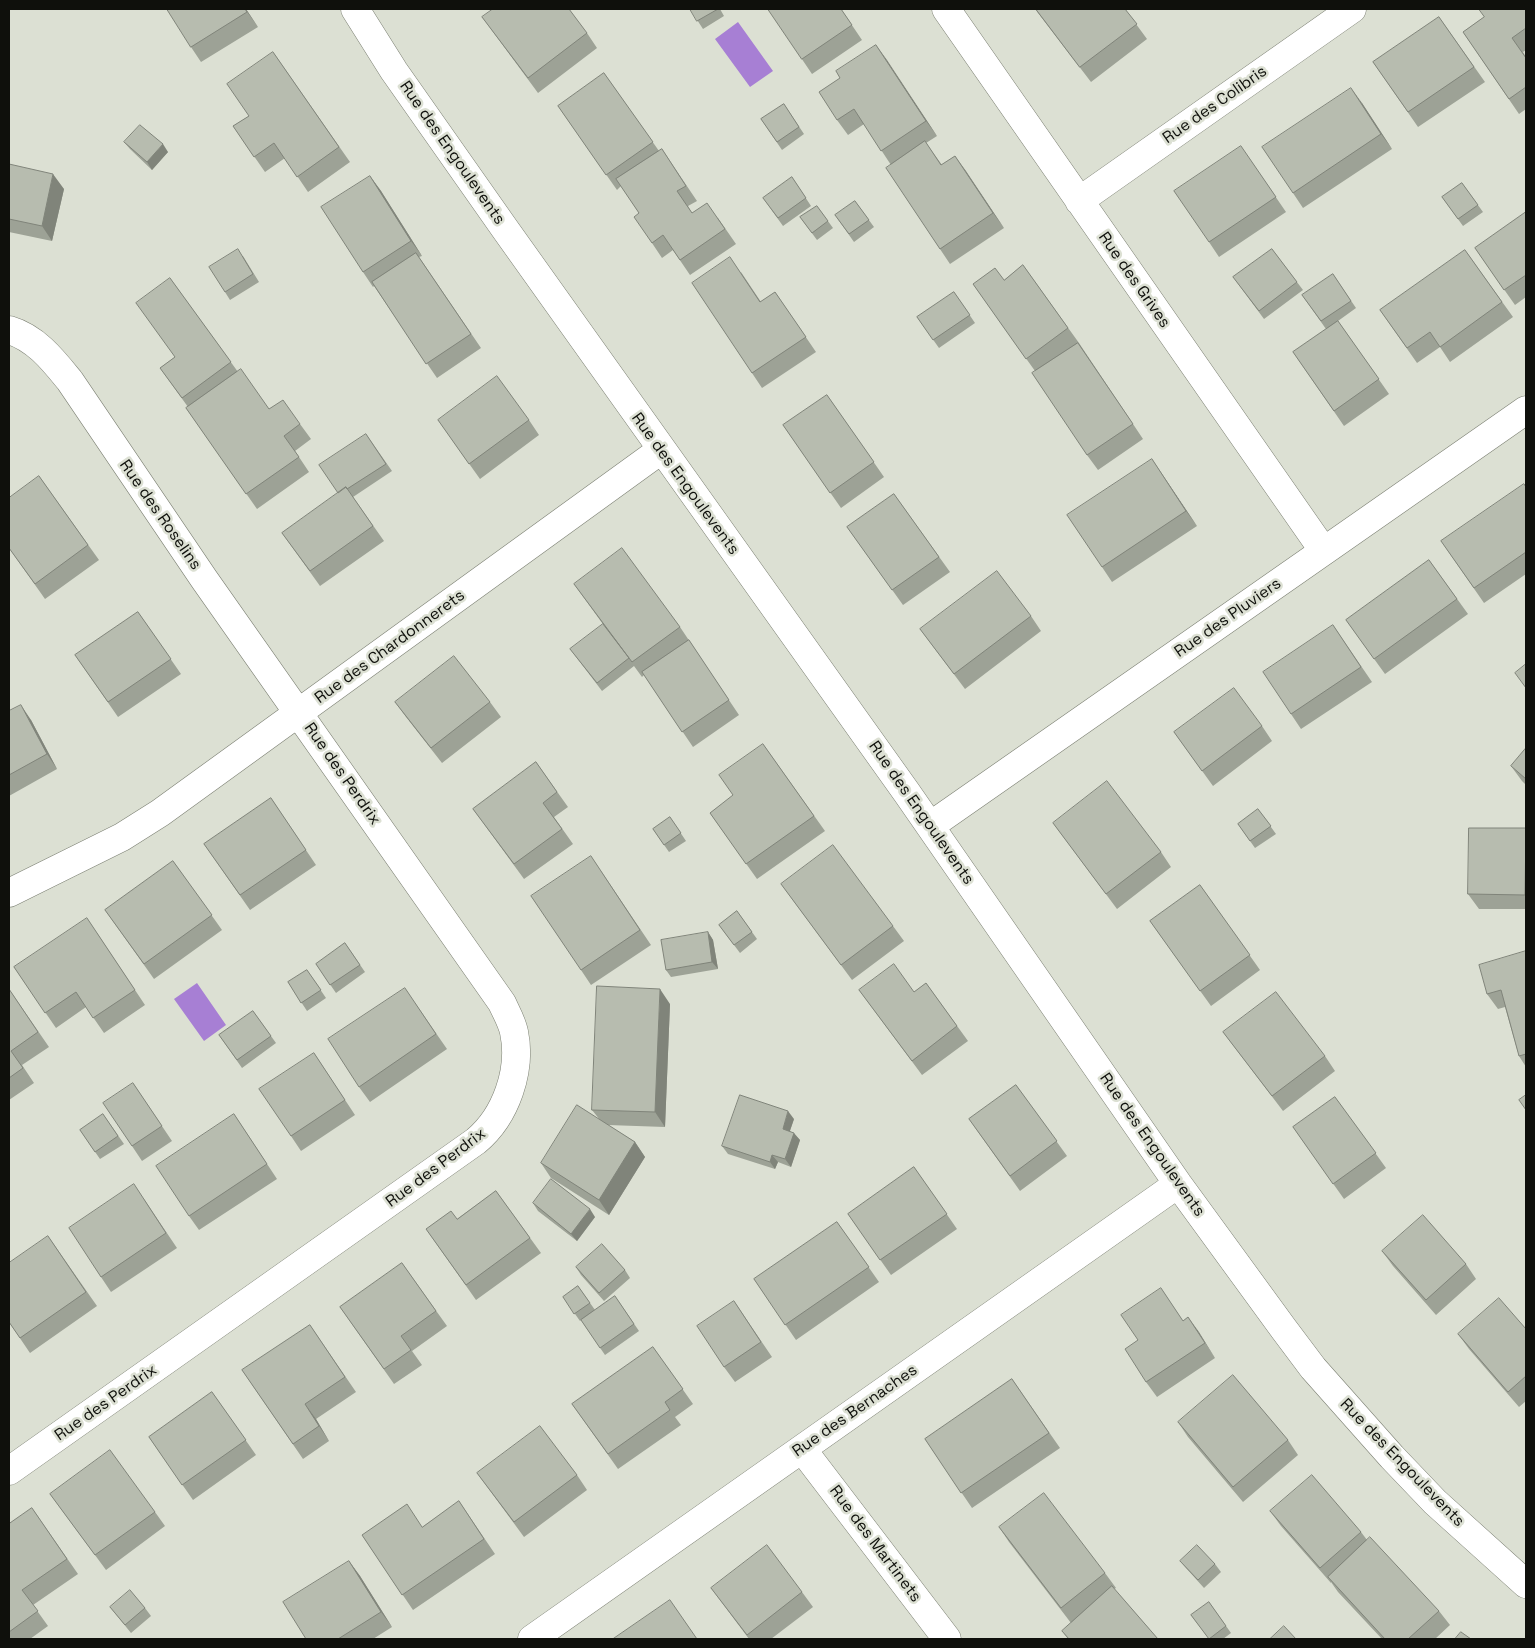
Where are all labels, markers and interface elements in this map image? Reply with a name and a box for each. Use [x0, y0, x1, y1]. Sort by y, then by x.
street label: Rue des Colibris [1159, 62, 1271, 148]
street label: Rue des Engoulevents [395, 78, 509, 228]
street label: Rue des Grives [1094, 228, 1174, 332]
street label: Rue des Engoulevents [627, 409, 743, 559]
street label: Rue des Roselins [115, 456, 205, 574]
street label: Rue des Pluviers [1171, 574, 1285, 662]
street label: Rue des Chardonnerets [311, 586, 469, 708]
street label: Rue des Perdrix [300, 719, 384, 829]
street label: Rue des Engoulevents [864, 738, 978, 888]
street label: Rue des Engoulevents [1095, 1070, 1209, 1220]
street label: Rue des Perdrix [382, 1124, 490, 1212]
street label: Rue des Perdrix [51, 1361, 161, 1445]
street label: Rue des Bernaches [789, 1361, 921, 1461]
street label: Rue des Engoulevents [1336, 1395, 1468, 1531]
street label: Rue des Martinets [825, 1482, 925, 1606]

